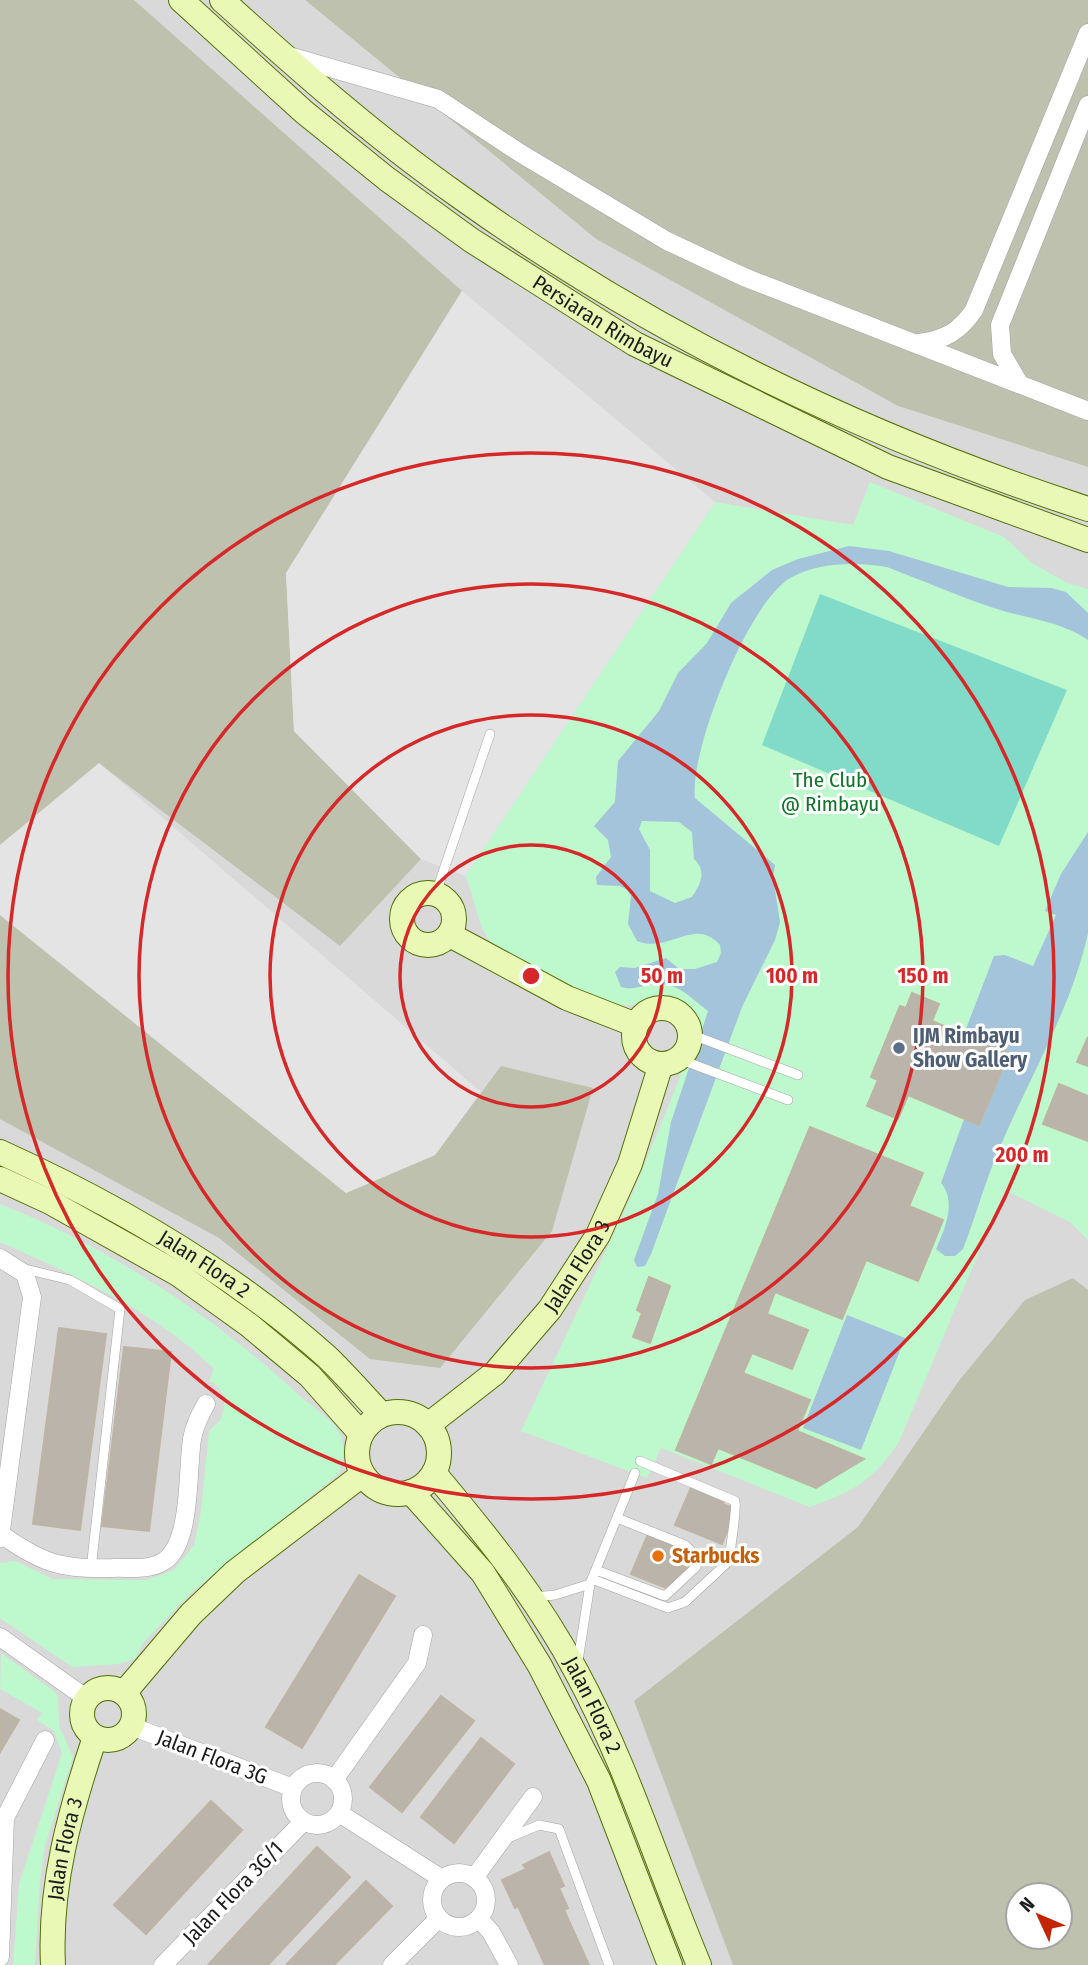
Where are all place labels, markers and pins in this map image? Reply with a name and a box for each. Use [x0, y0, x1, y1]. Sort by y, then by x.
centre of rings [519, 964, 543, 988]
place label: IJM Rimbayu Show Gallery [913, 1023, 1028, 1073]
marker: IJM Rimbayu Show Gallery [891, 1040, 907, 1056]
place label: Starbucks [672, 1543, 759, 1569]
marker: Starbucks [650, 1548, 666, 1564]

